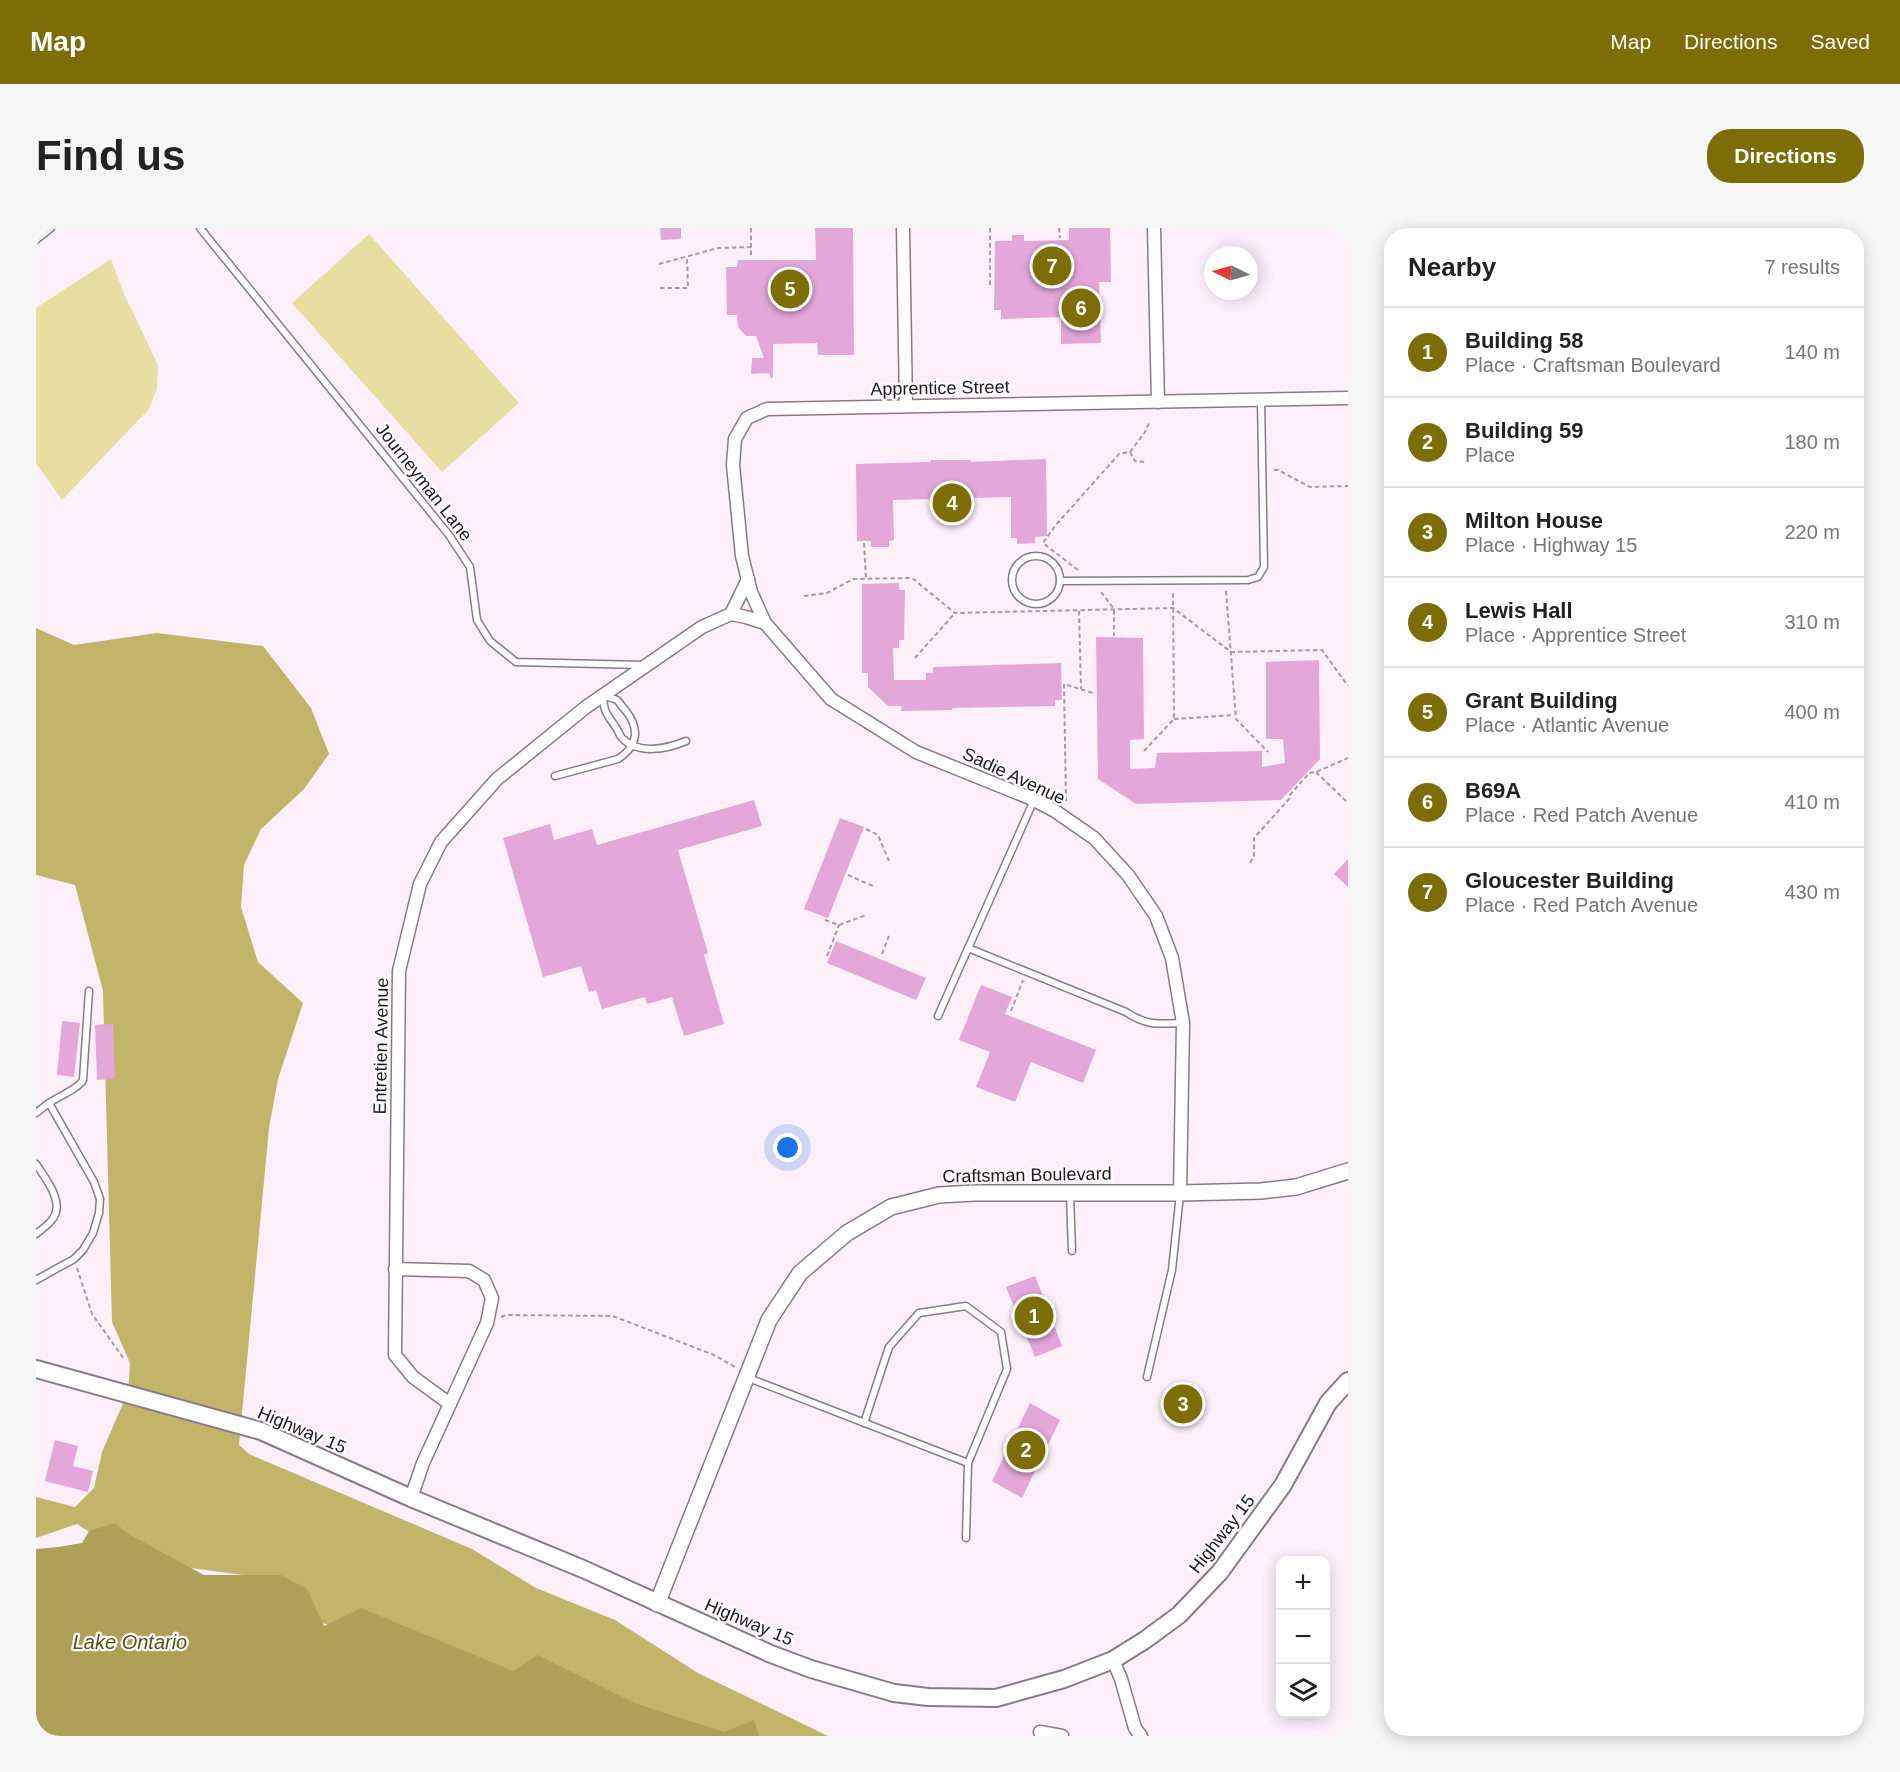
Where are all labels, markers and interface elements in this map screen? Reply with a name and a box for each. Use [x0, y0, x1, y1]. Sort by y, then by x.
text: Map [30, 26, 86, 57]
text: Map [1610, 30, 1651, 53]
text: Directions [1684, 30, 1777, 53]
text: Saved [1810, 30, 1870, 53]
button: Directions [1707, 129, 1864, 183]
text: Find us [36, 132, 185, 179]
pin: 7 [1032, 243, 1072, 288]
north arrow [1204, 246, 1258, 300]
text: Nearby [1408, 252, 1496, 282]
text: 7 results [1764, 256, 1840, 278]
pin: 5 [770, 266, 810, 312]
pin: 6 [1062, 286, 1100, 331]
text: Building 58 [1465, 328, 1584, 353]
text: 1 [1422, 341, 1433, 363]
text: 140 m [1784, 341, 1840, 363]
text: Place · Craftsman Boulevard [1465, 354, 1721, 376]
street label: Apprentice Street [870, 377, 1010, 399]
text: Building 59 [1465, 418, 1584, 443]
street label: Journeyman Lane [372, 419, 476, 545]
text: 2 [1422, 431, 1433, 453]
text: 180 m [1784, 431, 1840, 453]
text: Place [1465, 444, 1515, 466]
pin: 4 [932, 480, 972, 526]
text: Milton House [1465, 508, 1603, 533]
text: 3 [1422, 521, 1433, 543]
text: 220 m [1784, 521, 1840, 543]
text: Place · Highway 15 [1465, 534, 1637, 556]
text: Lewis Hall [1465, 598, 1573, 623]
text: 4 [1422, 611, 1433, 633]
text: 310 m [1784, 611, 1840, 633]
text: Place · Apprentice Street [1465, 624, 1686, 646]
text: Grant Building [1465, 688, 1618, 713]
text: 5 [1422, 701, 1433, 723]
text: 400 m [1784, 701, 1840, 723]
text: Place · Atlantic Avenue [1465, 714, 1669, 736]
street label: Sadie Avenue [960, 744, 1068, 808]
text: B69A [1465, 778, 1521, 803]
text: 6 [1422, 791, 1433, 813]
text: 410 m [1784, 791, 1840, 813]
text: Place · Red Patch Avenue [1465, 804, 1698, 826]
text: Gloucester Building [1465, 868, 1674, 893]
text: 7 [1422, 881, 1433, 903]
text: 430 m [1784, 881, 1840, 903]
text: Place · Red Patch Avenue [1465, 894, 1698, 916]
street label: Entretien Avenue [370, 977, 392, 1115]
your location [773, 1133, 802, 1162]
street label: Craftsman Boulevard [942, 1164, 1112, 1186]
pin: 1 [1014, 1294, 1054, 1338]
pin: 3 [1164, 1382, 1202, 1426]
street label: Highway 15 [255, 1402, 349, 1458]
pin: 2 [1006, 1428, 1046, 1472]
street label: Highway 15 [1185, 1491, 1259, 1577]
map controls [1276, 1556, 1330, 1718]
button: + [1276, 1556, 1330, 1610]
street label: Highway 15 [702, 1594, 796, 1650]
button: − [1276, 1610, 1330, 1664]
water label: Lake Ontario [73, 1631, 187, 1653]
button: layers [1276, 1664, 1330, 1718]

